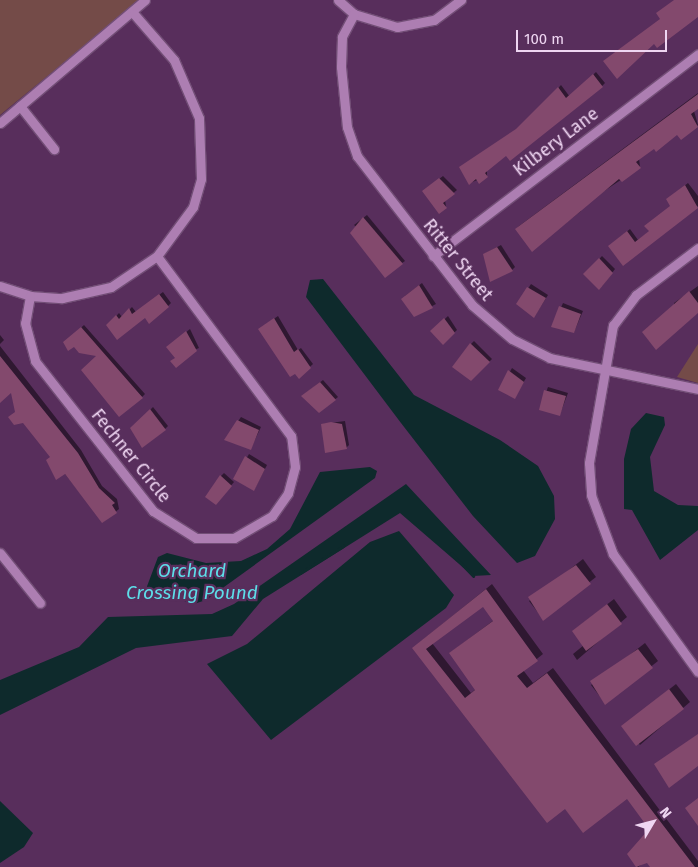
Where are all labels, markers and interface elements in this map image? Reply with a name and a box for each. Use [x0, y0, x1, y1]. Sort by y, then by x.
scale bar [518, 20, 669, 52]
text: 100 m [524, 30, 564, 48]
street label: Kilbery Lane [509, 103, 603, 181]
street label: Ritter Street [418, 215, 498, 305]
street label: Fechner Circle [87, 405, 175, 507]
water label: Orchard Crossing Pound [126, 560, 258, 604]
north arrow [628, 797, 678, 847]
text: N [656, 804, 675, 821]

